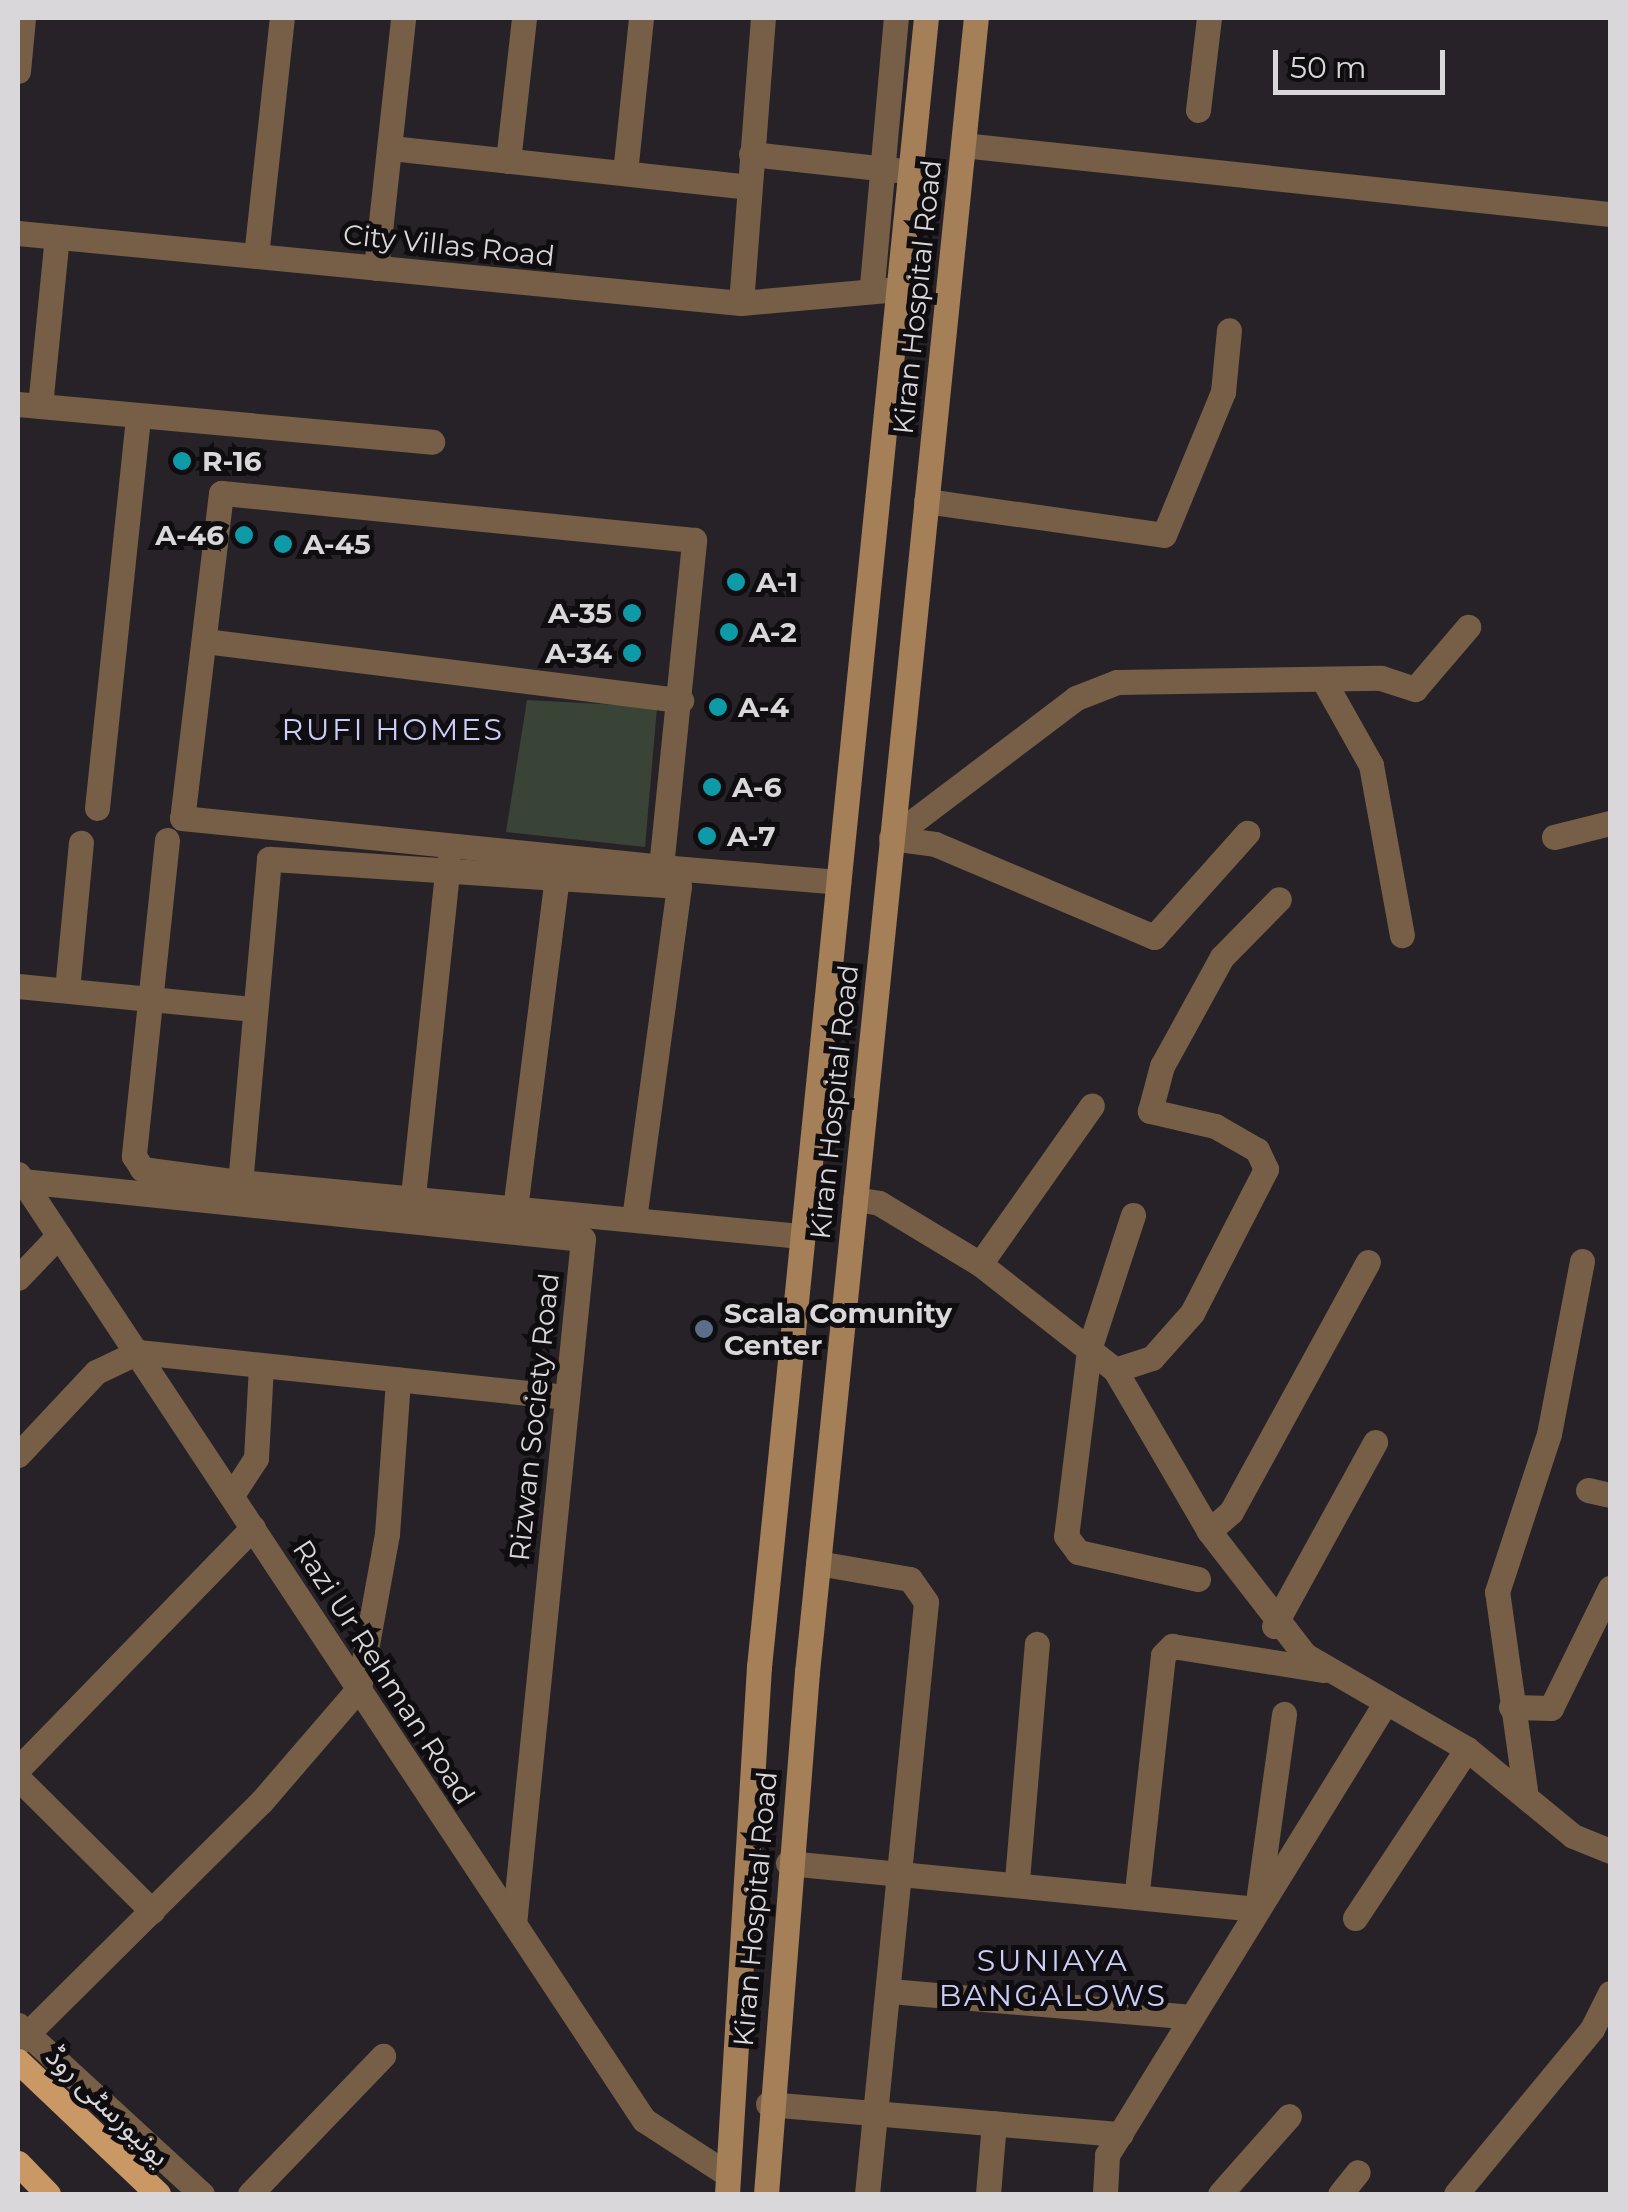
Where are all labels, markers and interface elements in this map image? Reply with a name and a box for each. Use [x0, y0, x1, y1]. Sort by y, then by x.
scale bar [1278, 30, 1450, 92]
text: 50 m [1290, 49, 1367, 86]
street label: Kiran Hospital Road [886, 158, 948, 436]
street label: City Villas Road [342, 217, 556, 273]
place label: R-16 [202, 444, 262, 478]
marker: R-16 [171, 450, 193, 472]
place label: A-46 [155, 518, 224, 552]
marker: A-46 [233, 524, 255, 546]
place label: A-45 [303, 527, 371, 561]
marker: A-45 [272, 533, 294, 555]
place label: A-1 [756, 565, 798, 599]
marker: A-1 [725, 571, 747, 593]
place label: A-35 [548, 596, 612, 630]
marker: A-35 [621, 602, 643, 624]
place label: A-2 [749, 615, 797, 649]
marker: A-2 [718, 621, 740, 643]
place label: A-34 [545, 636, 612, 670]
marker: A-34 [621, 642, 643, 664]
place label: A-4 [738, 690, 789, 724]
marker: A-4 [707, 696, 729, 718]
district label: RUFI HOMES [281, 712, 505, 748]
place label: A-6 [732, 770, 782, 804]
marker: A-6 [701, 776, 723, 798]
place label: A-7 [727, 819, 776, 853]
marker: A-7 [696, 825, 718, 847]
street label: Kiran Hospital Road [803, 963, 865, 1241]
street label: Rizwan Society Road [502, 1271, 566, 1563]
place label: Scala Comunity Center [724, 1296, 952, 1362]
marker: Scala Comunity Center [693, 1318, 715, 1340]
street label: Razi Ur Rehman Road [286, 1534, 482, 1810]
street label: Kiran Hospital Road [726, 1770, 784, 2048]
district label: SUNIAYA BANGALOWS [939, 1943, 1167, 2014]
street label: یونیورسٹی روڈ [39, 2039, 177, 2173]

